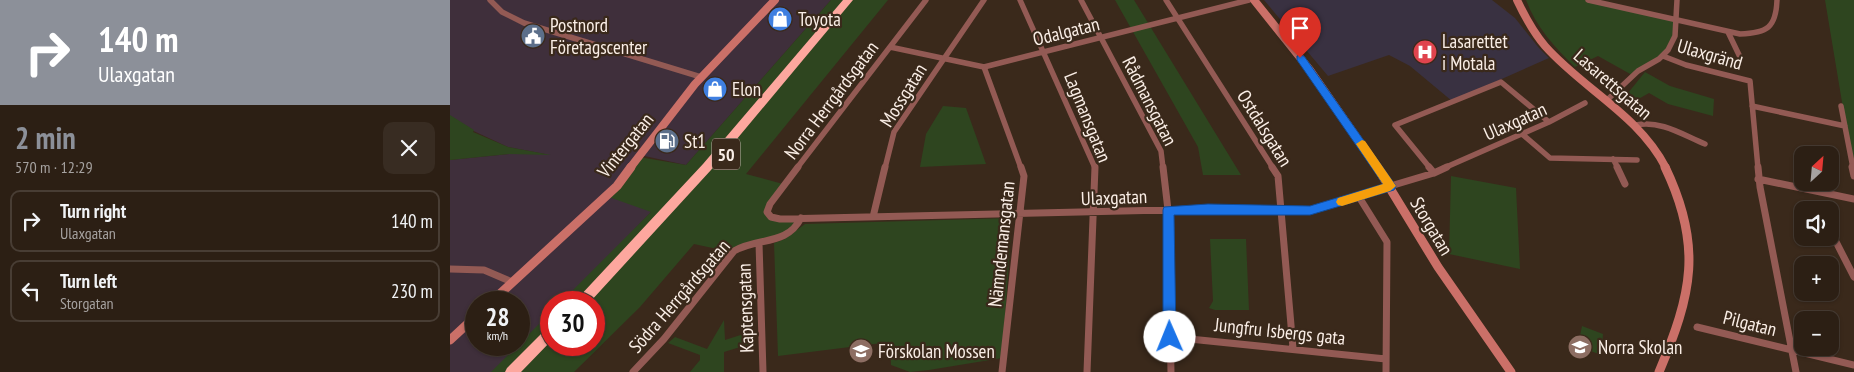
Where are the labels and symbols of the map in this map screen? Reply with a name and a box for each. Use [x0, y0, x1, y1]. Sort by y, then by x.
shop icon: Toyota [767, 6, 793, 32]
place label: Toyota [798, 7, 841, 31]
pin [1279, 7, 1321, 58]
street label: Odalgatan [1030, 11, 1102, 51]
place label: Postnord Företagscenter [550, 13, 648, 59]
public building icon: Postnord Företagscenter [520, 23, 546, 49]
place label: Lasarettet i Motala [1442, 29, 1508, 75]
street label: Ulaxgränd [1674, 33, 1746, 75]
street label: Norra Herrgårdsgatan [779, 36, 883, 164]
hospital icon: Lasarettet i Motala [1412, 39, 1438, 65]
street label: Lasarettsgatan [1569, 43, 1657, 125]
street label: Rådmansgatan [1117, 52, 1183, 150]
street label: Mossgatan [874, 59, 932, 131]
street label: Lagmansgatan [1059, 68, 1117, 166]
shop icon: Elon [702, 76, 728, 102]
place label: Elon [732, 77, 761, 101]
street label: Ostdalsgatan [1232, 85, 1298, 171]
street label: Ulaxgatan [1480, 97, 1550, 145]
street label: Vintergatan [591, 108, 658, 183]
fuel station icon: St1 [654, 128, 680, 154]
place label: St1 [684, 129, 706, 153]
road number: 50 [712, 138, 740, 170]
north arrow [1794, 146, 1839, 191]
street label: Nämndemansgatan [982, 180, 1020, 308]
street label: Ulaxgatan [1080, 184, 1148, 210]
street label: Storgatan [1405, 193, 1459, 259]
street label: Södra Herrgårdsgatan [623, 234, 735, 358]
street label: Kaptensgatan [731, 263, 759, 353]
speed limit sign: 30 [540, 291, 605, 356]
street label: Pilgatan [1721, 305, 1779, 341]
position arrow [1143, 310, 1195, 362]
street label: Jungfru Isbergs gata [1213, 312, 1346, 350]
school or university icon: Norra Skolan [1567, 334, 1593, 360]
place label: Norra Skolan [1598, 335, 1682, 359]
school or university icon: Förskolan Mossen [848, 338, 874, 364]
place label: Förskolan Mossen [878, 339, 995, 363]

